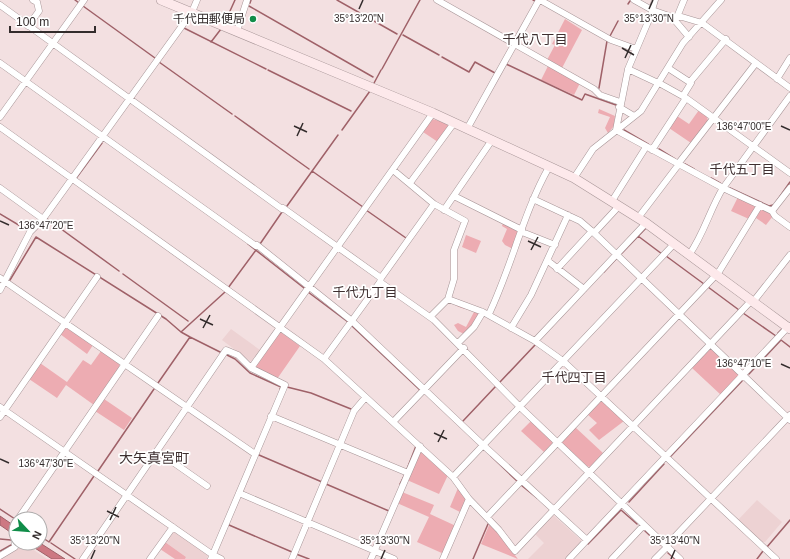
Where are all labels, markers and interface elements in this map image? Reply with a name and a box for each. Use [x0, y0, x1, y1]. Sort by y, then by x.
scale bar [10, 8, 95, 34]
place label: 千代田郵便局 [173, 12, 245, 26]
text: 35°13'20"N [334, 13, 384, 24]
text: 35°13'30"N [624, 13, 674, 24]
marker: 千代田郵便局 [248, 14, 258, 24]
text: 100 m [16, 15, 49, 29]
district label: 千代八丁目 [502, 32, 568, 47]
text: 136°47'00"E [716, 121, 772, 132]
district label: 千代五丁目 [709, 162, 775, 177]
text: 136°47'20"E [18, 220, 74, 231]
district label: 千代九丁目 [332, 285, 398, 300]
text: 136°47'10"E [716, 358, 772, 369]
district label: 千代四丁目 [541, 370, 607, 385]
district label: 大矢真宮町 [119, 450, 189, 466]
text: 136°47'30"E [18, 458, 74, 469]
north arrow [8, 511, 48, 551]
text: N [30, 529, 44, 542]
text: 35°13'20"N [70, 535, 120, 546]
text: 35°13'30"N [360, 535, 410, 546]
text: 35°13'40"N [650, 535, 700, 546]

